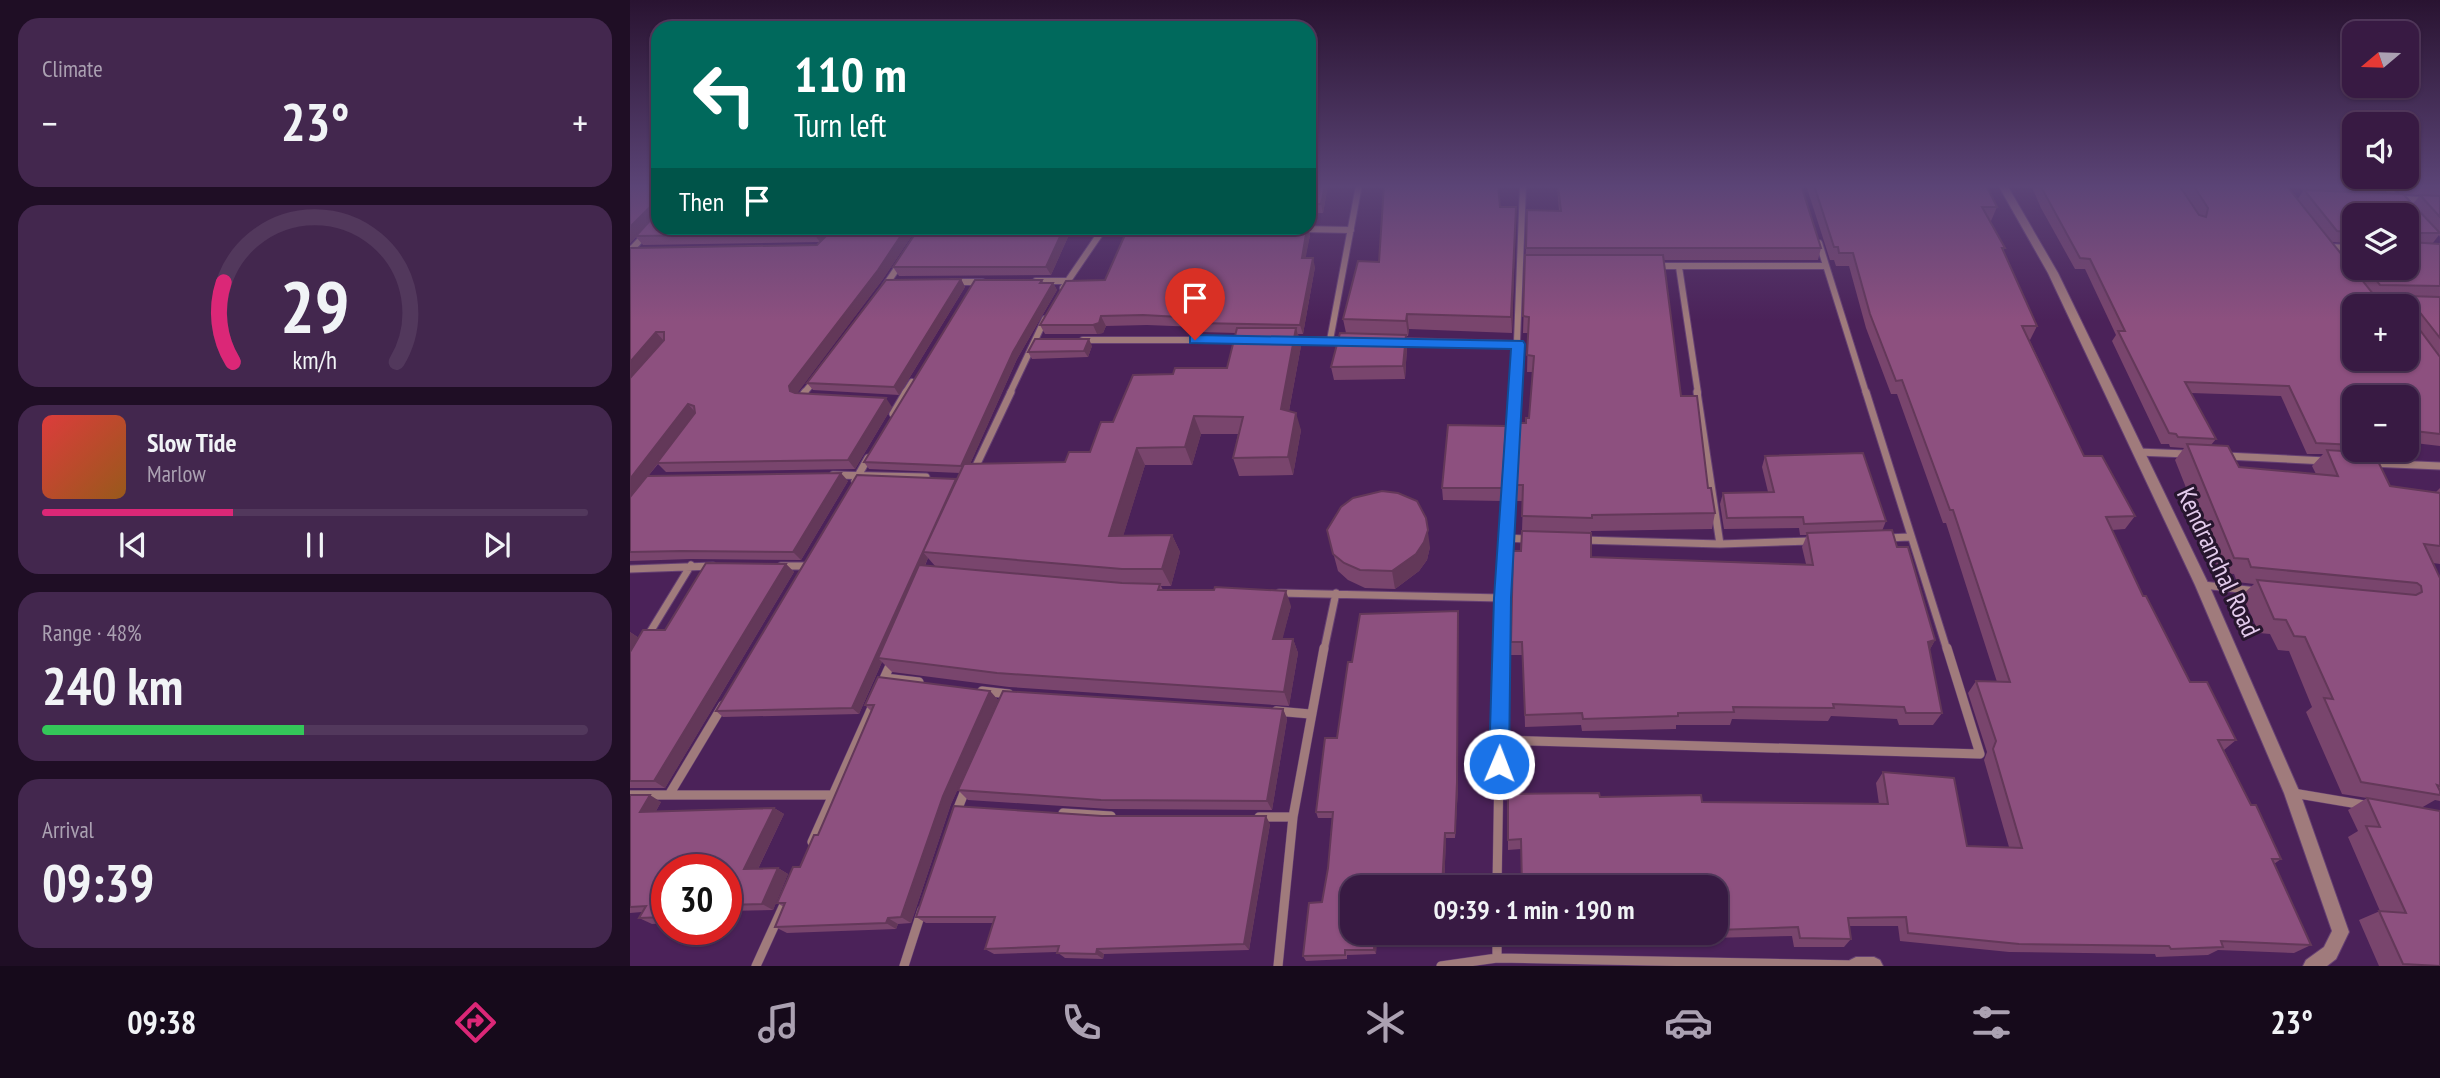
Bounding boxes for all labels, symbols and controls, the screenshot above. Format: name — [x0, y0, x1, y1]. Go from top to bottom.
north arrow — [2342, 21, 2418, 98]
map controls — [2342, 21, 2419, 462]
text: 110 m — [794, 42, 907, 106]
icon: left — [679, 49, 770, 140]
text: Climate — [42, 54, 103, 83]
text: 23° — [281, 88, 349, 155]
text: − — [42, 98, 58, 147]
text: + — [572, 98, 588, 147]
text: Turn left — [794, 104, 886, 146]
button: sound — [2342, 112, 2419, 189]
icon: arrive — [738, 182, 776, 220]
text: Then — [679, 185, 724, 218]
button: layers — [2342, 203, 2419, 280]
text: 29 — [280, 258, 350, 352]
pin — [1165, 268, 1225, 340]
icon: arrive — [1176, 279, 1214, 317]
button: + — [2342, 294, 2419, 371]
text: km/h — [293, 344, 337, 376]
button: − — [2342, 385, 2419, 462]
text: Slow Tide — [147, 426, 237, 459]
text: Marlow — [147, 459, 206, 488]
street label: Kendranchal Road — [2170, 482, 2268, 642]
icon: previous — [114, 526, 152, 564]
icon: pause — [296, 526, 334, 564]
icon: next — [478, 526, 516, 564]
text: Range · 48% — [42, 618, 142, 647]
text: 240 km — [42, 652, 183, 719]
position arrow — [1462, 727, 1536, 801]
text: Arrival — [42, 815, 94, 844]
text: 09:39 — [42, 849, 154, 916]
speed limit sign: 30 — [651, 854, 742, 945]
text: 09:39 · 1 min · 190 m — [1434, 893, 1634, 926]
icon: directions — [451, 998, 500, 1047]
icon: music — [754, 998, 803, 1047]
icon: phone — [1057, 998, 1106, 1047]
icon: climate — [1361, 998, 1410, 1047]
icon: car — [1664, 998, 1713, 1047]
icon: filters — [1967, 998, 2016, 1047]
text: 09:38 — [127, 1001, 196, 1043]
text: 23° — [2271, 1001, 2313, 1043]

